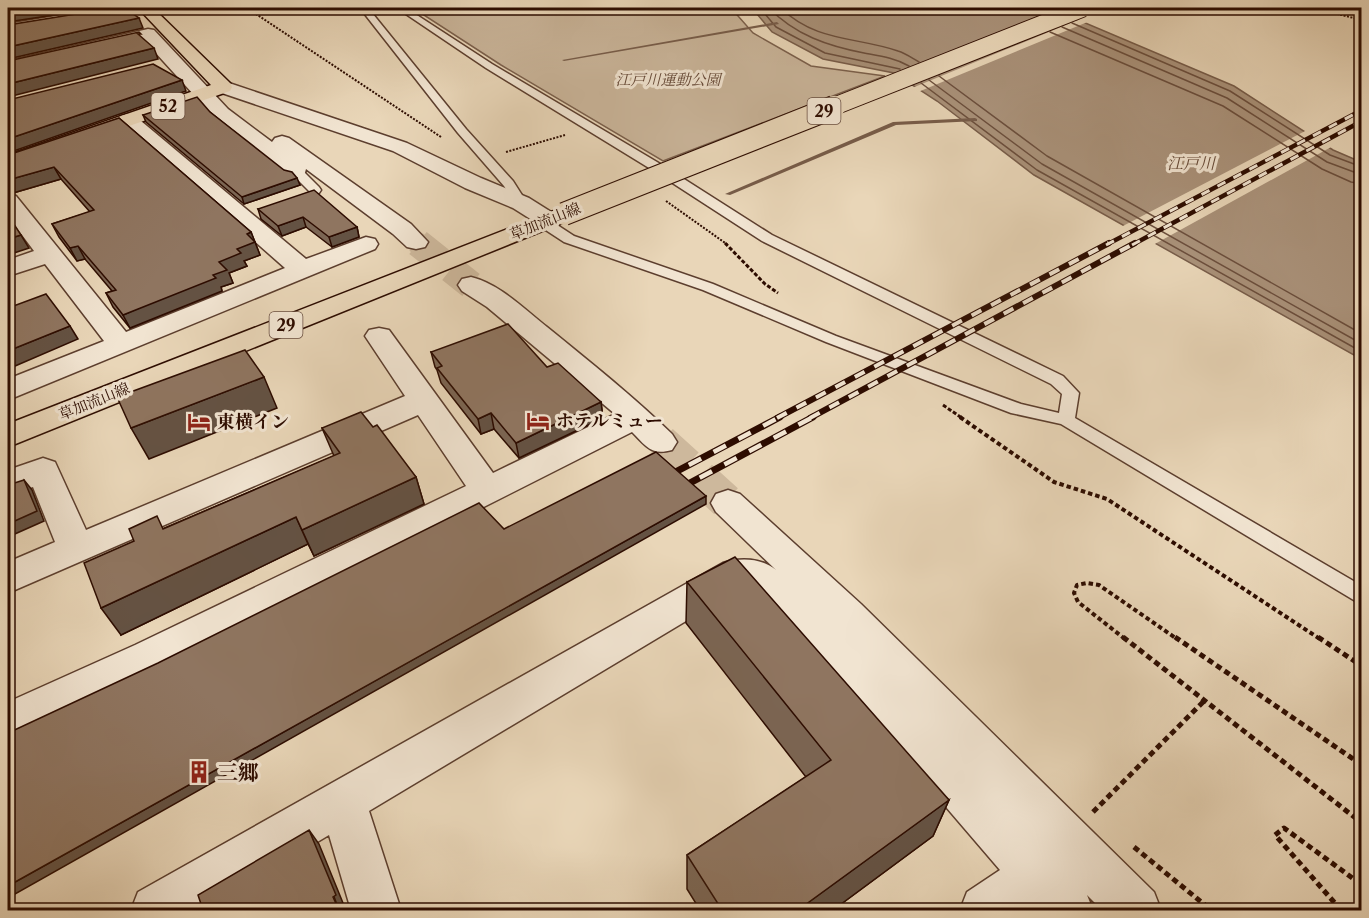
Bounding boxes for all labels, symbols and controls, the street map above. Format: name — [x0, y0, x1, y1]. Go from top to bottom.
park label: 江戸川運動公園 — [615, 70, 723, 89]
road number: 52 — [152, 93, 184, 119]
road number: 29 — [808, 98, 840, 124]
water label: 江戸川 — [1167, 153, 1217, 173]
street label: 草加流山線 — [507, 198, 583, 244]
road number: 29 — [270, 312, 302, 338]
street label: 草加流山線 — [56, 378, 132, 424]
hotel icon: ホテルミュー — [525, 408, 551, 434]
hotel icon: 東横イン — [186, 409, 212, 435]
place label: ホテルミュー — [556, 410, 663, 432]
place label: 東横イン — [217, 411, 289, 433]
building icon: 三郷 — [186, 759, 212, 785]
place label: 三郷 — [217, 760, 259, 785]

